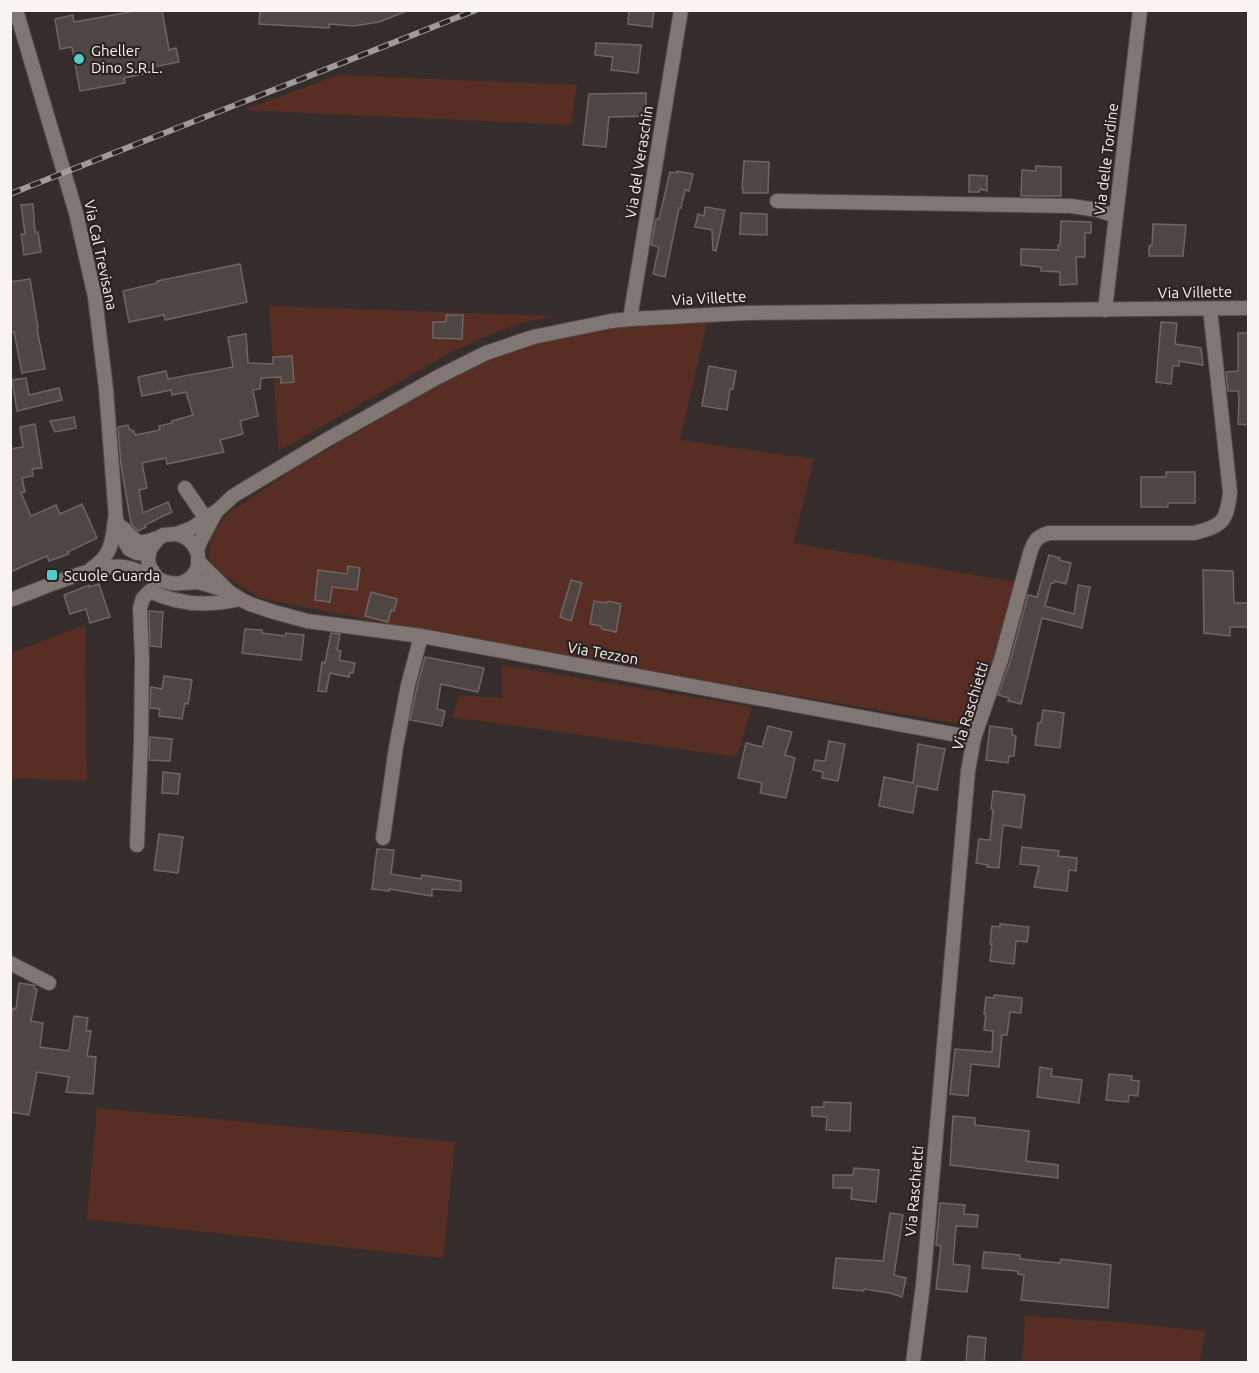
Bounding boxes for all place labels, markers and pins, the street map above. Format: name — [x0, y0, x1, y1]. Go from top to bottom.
place label: Gheller Dino S.R.L. — [91, 42, 163, 76]
marker: Gheller Dino S.R.L. — [72, 52, 86, 66]
place label: Scuole Guarda — [64, 567, 160, 584]
marker: Scuole Guarda — [45, 568, 59, 582]

